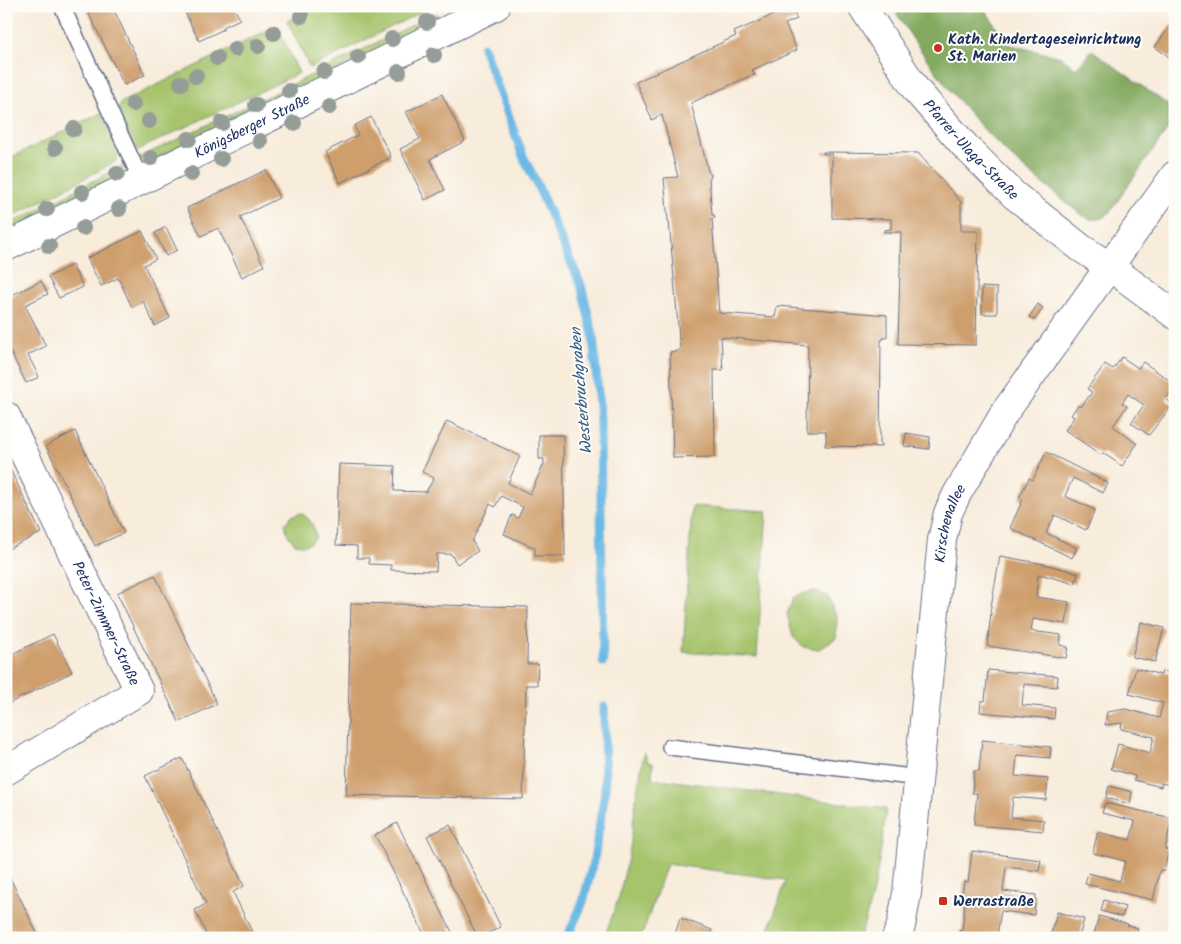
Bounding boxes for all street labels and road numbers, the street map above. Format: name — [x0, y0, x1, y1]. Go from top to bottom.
street label: Königsberger Straße — [190, 88, 315, 166]
street label: Pfarrer-Ulaga-Straße — [916, 94, 1024, 207]
street label: Kirschenallee — [929, 480, 973, 564]
street label: Peter-Zimmer-Straße — [65, 557, 146, 690]

